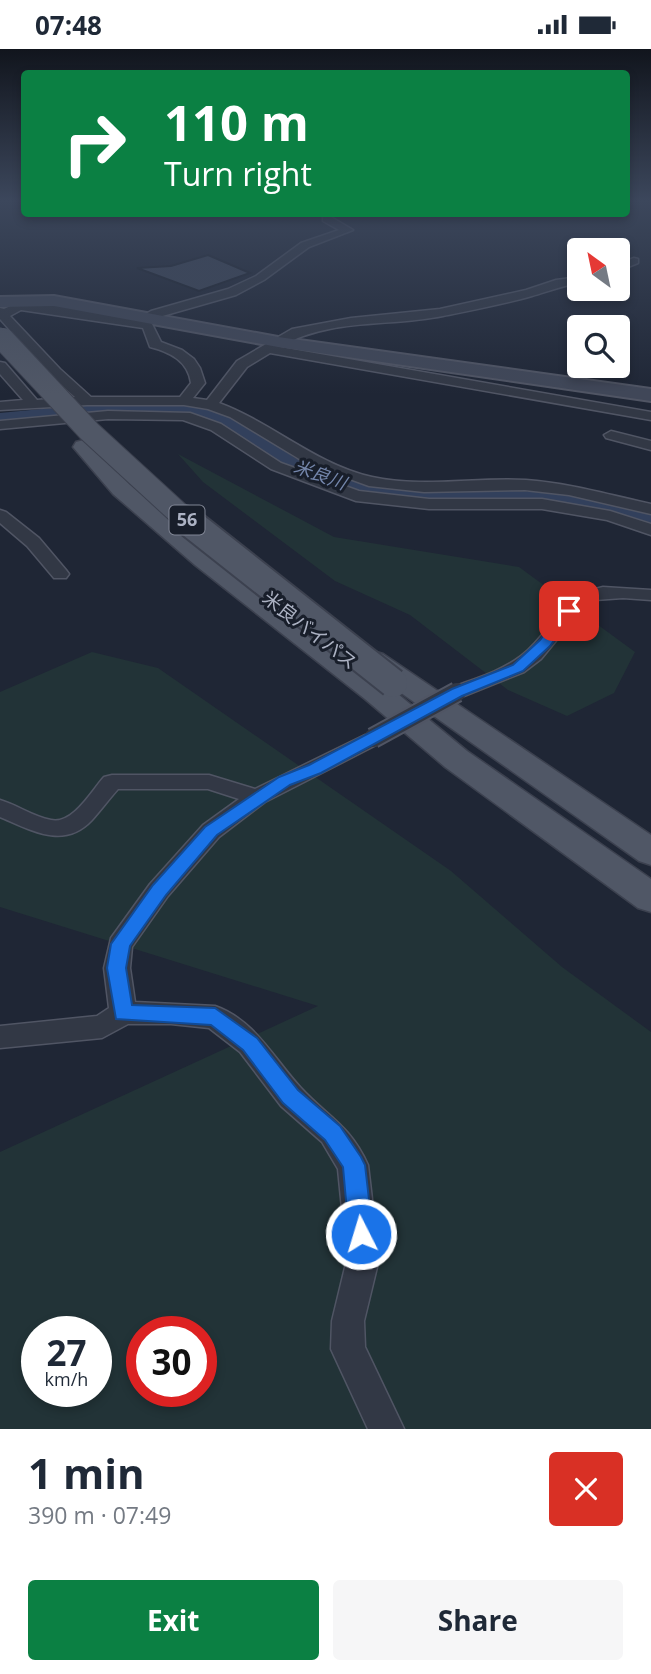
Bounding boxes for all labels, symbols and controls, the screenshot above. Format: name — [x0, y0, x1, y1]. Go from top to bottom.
text: 07:48 — [35, 7, 102, 43]
text: 110 m — [164, 89, 309, 155]
icon: right — [49, 98, 140, 189]
text: Turn right — [164, 152, 312, 195]
north arrow — [567, 238, 630, 301]
map controls — [567, 238, 630, 378]
button: search — [567, 315, 630, 378]
water label: 米良川 — [291, 454, 352, 495]
road number: 56 — [170, 506, 204, 535]
pin — [539, 581, 599, 641]
street label: 米良バイパス — [257, 585, 363, 675]
icon: arrive — [550, 592, 588, 630]
position arrow — [324, 1197, 398, 1271]
speed limit sign: 30 — [126, 1316, 217, 1407]
text: 27 — [46, 1329, 87, 1376]
text: km/h — [45, 1367, 88, 1391]
text: 1 min — [28, 1444, 145, 1501]
button: close — [549, 1452, 623, 1526]
text: 390 m · 07:49 — [28, 1499, 171, 1531]
button: Exit — [28, 1580, 319, 1660]
button: Share — [333, 1580, 623, 1660]

